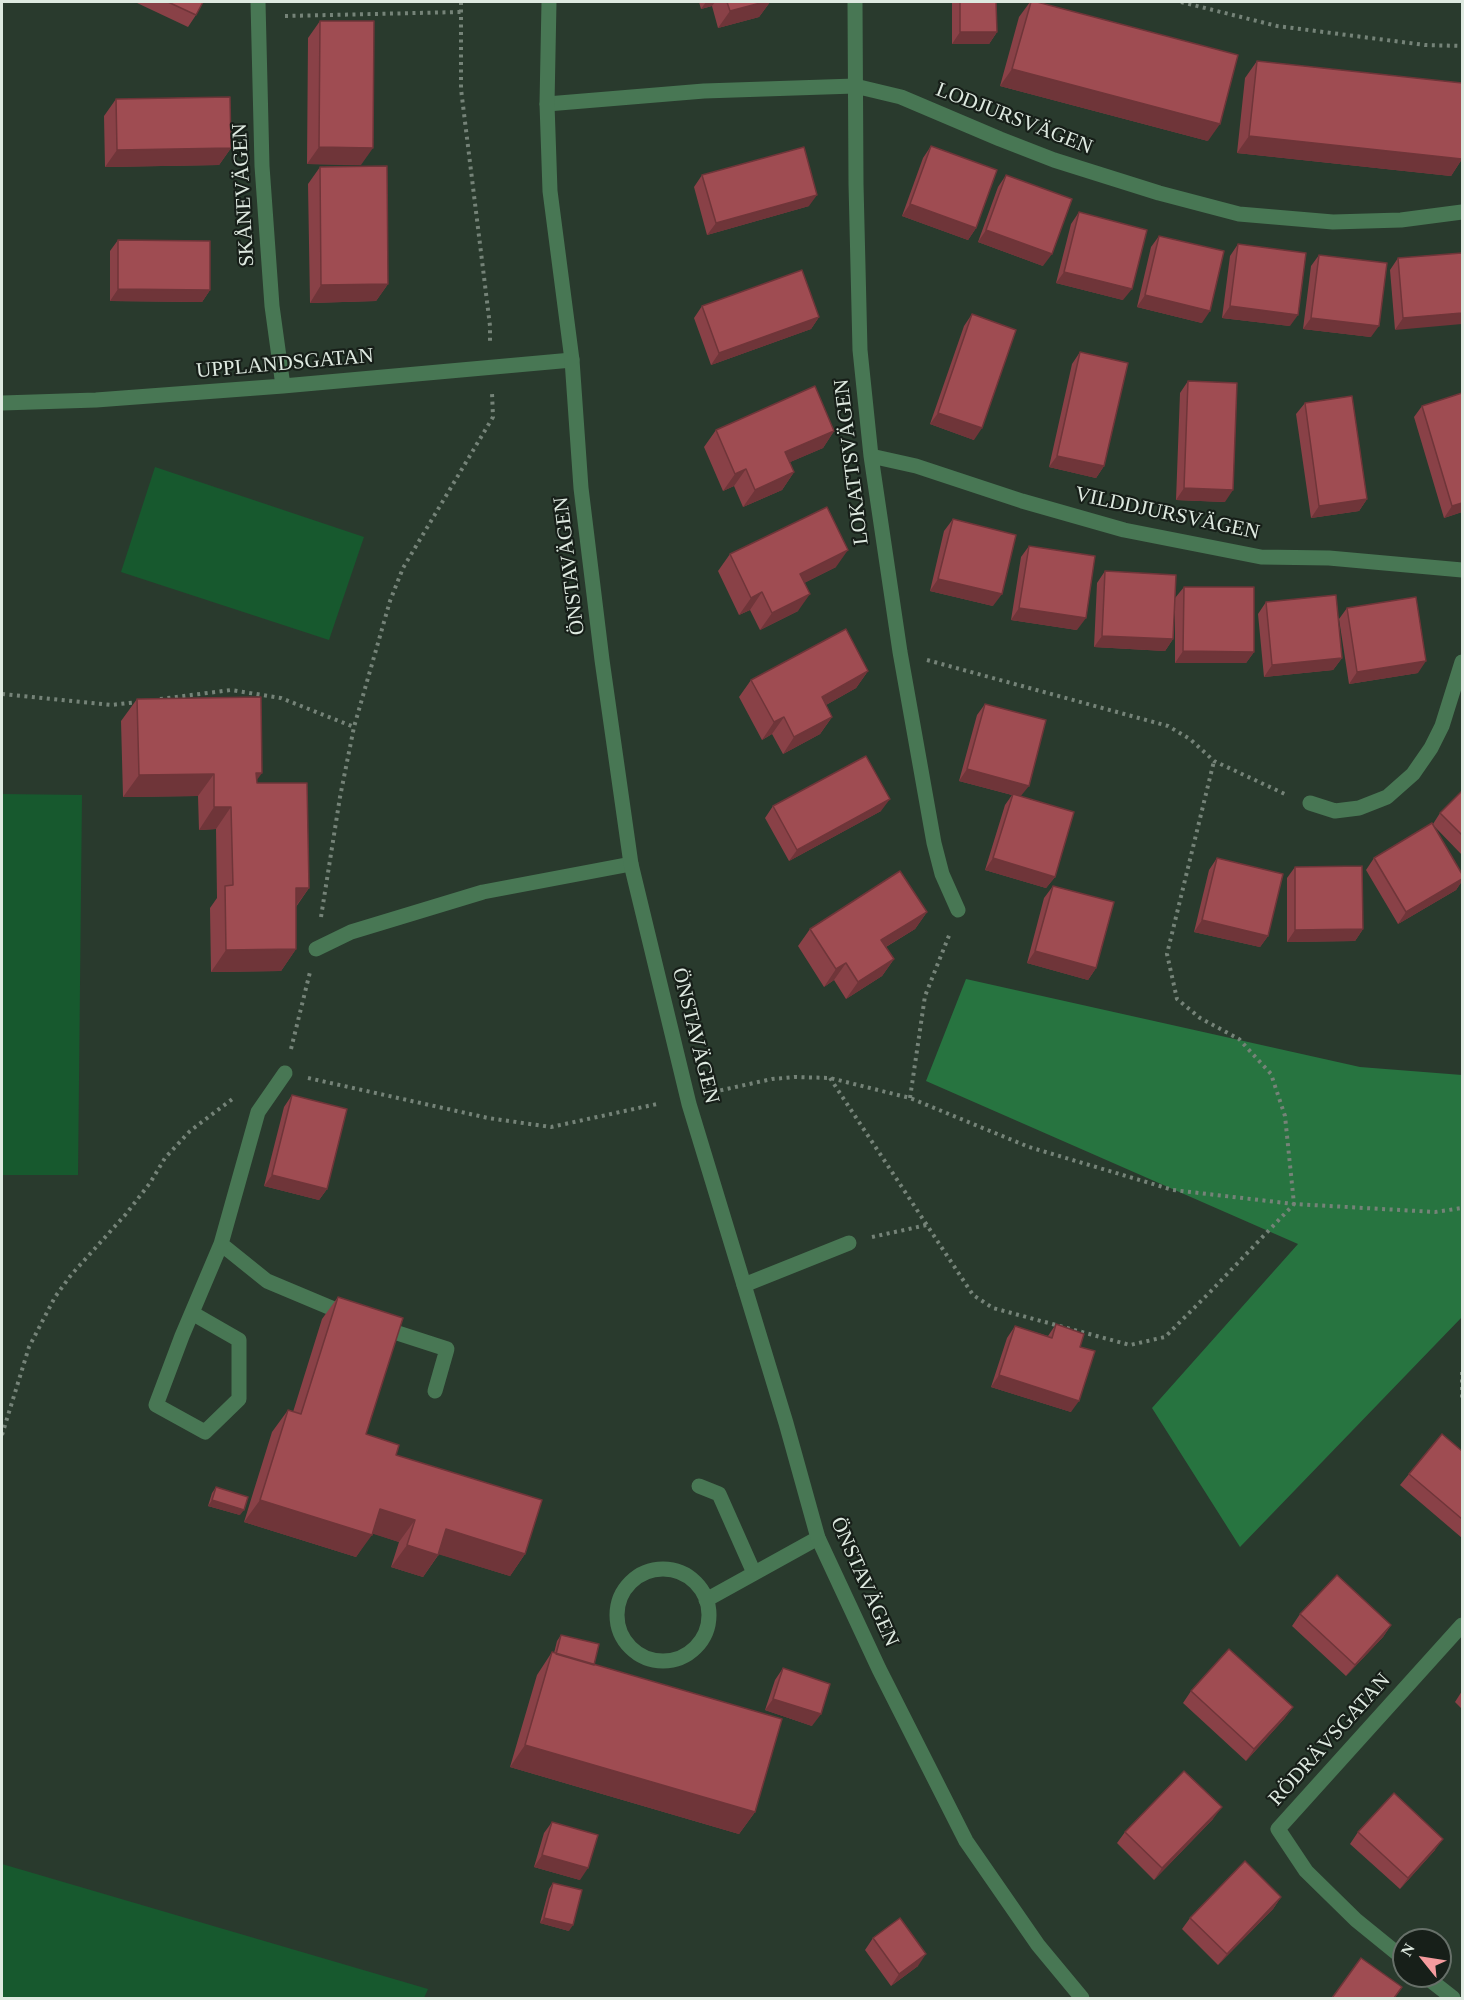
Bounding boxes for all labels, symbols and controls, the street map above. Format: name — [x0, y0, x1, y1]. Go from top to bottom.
street label: LODJURSVÄGEN — [932, 78, 1096, 160]
street label: SKÅNEVÄGEN — [228, 123, 260, 267]
street label: UPPLANDSGATAN — [195, 344, 375, 384]
street label: LOKATTSVÄGEN — [829, 378, 875, 546]
street label: VILDDJURSVÄGEN — [1073, 482, 1261, 546]
street label: ÖNSTAVÄGEN — [549, 495, 591, 637]
street label: ÖNSTAVÄGEN — [666, 965, 724, 1107]
street label: ÖNSTAVÄGEN — [824, 1513, 904, 1651]
street label: RÖDRÄVSGATAN — [1264, 1668, 1396, 1812]
north arrow — [1392, 1928, 1452, 1988]
text: N — [1397, 1940, 1418, 1959]

